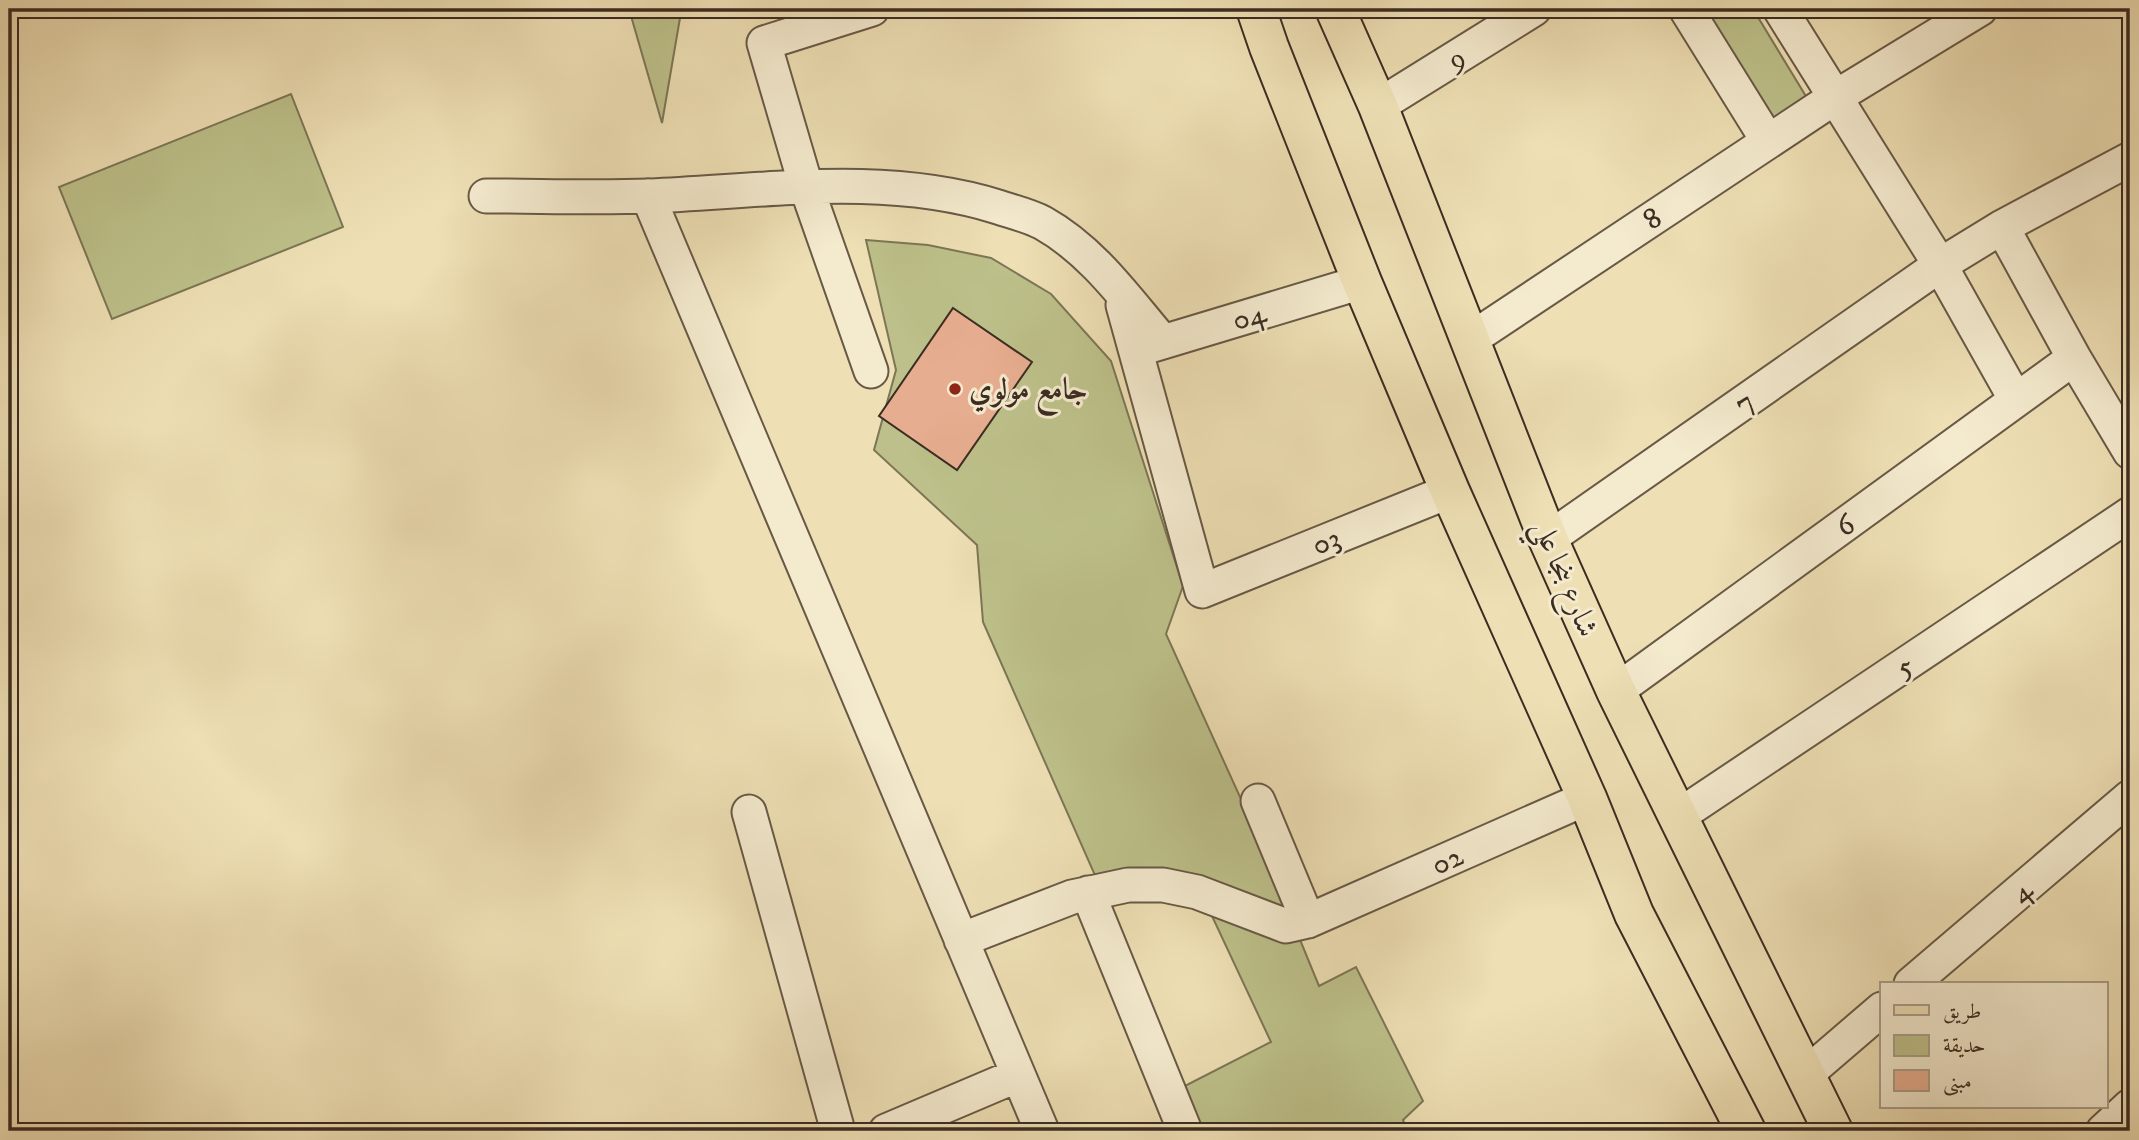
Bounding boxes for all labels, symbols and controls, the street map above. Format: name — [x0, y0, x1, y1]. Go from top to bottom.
street label: 9 — [1439, 40, 1473, 80]
street label: 8 — [1636, 200, 1669, 239]
street label: 04 — [1228, 295, 1271, 340]
place label: جامع مولوي — [969, 372, 1087, 416]
marker: جامع مولوي — [947, 381, 963, 397]
street label: 7 — [1728, 384, 1762, 423]
street label: 6 — [1829, 506, 1864, 546]
street label: شارع بنجا علي — [1515, 514, 1606, 646]
street label: 03 — [1307, 520, 1346, 565]
street label: 5 — [1888, 648, 1921, 687]
street label: 02 — [1426, 838, 1469, 885]
street label: 4 — [2003, 872, 2041, 912]
legend — [1880, 982, 2108, 1108]
text: طريق — [1943, 999, 1981, 1025]
text: حديقة — [1943, 1033, 1986, 1059]
text: مبنى — [1943, 1069, 1972, 1096]

